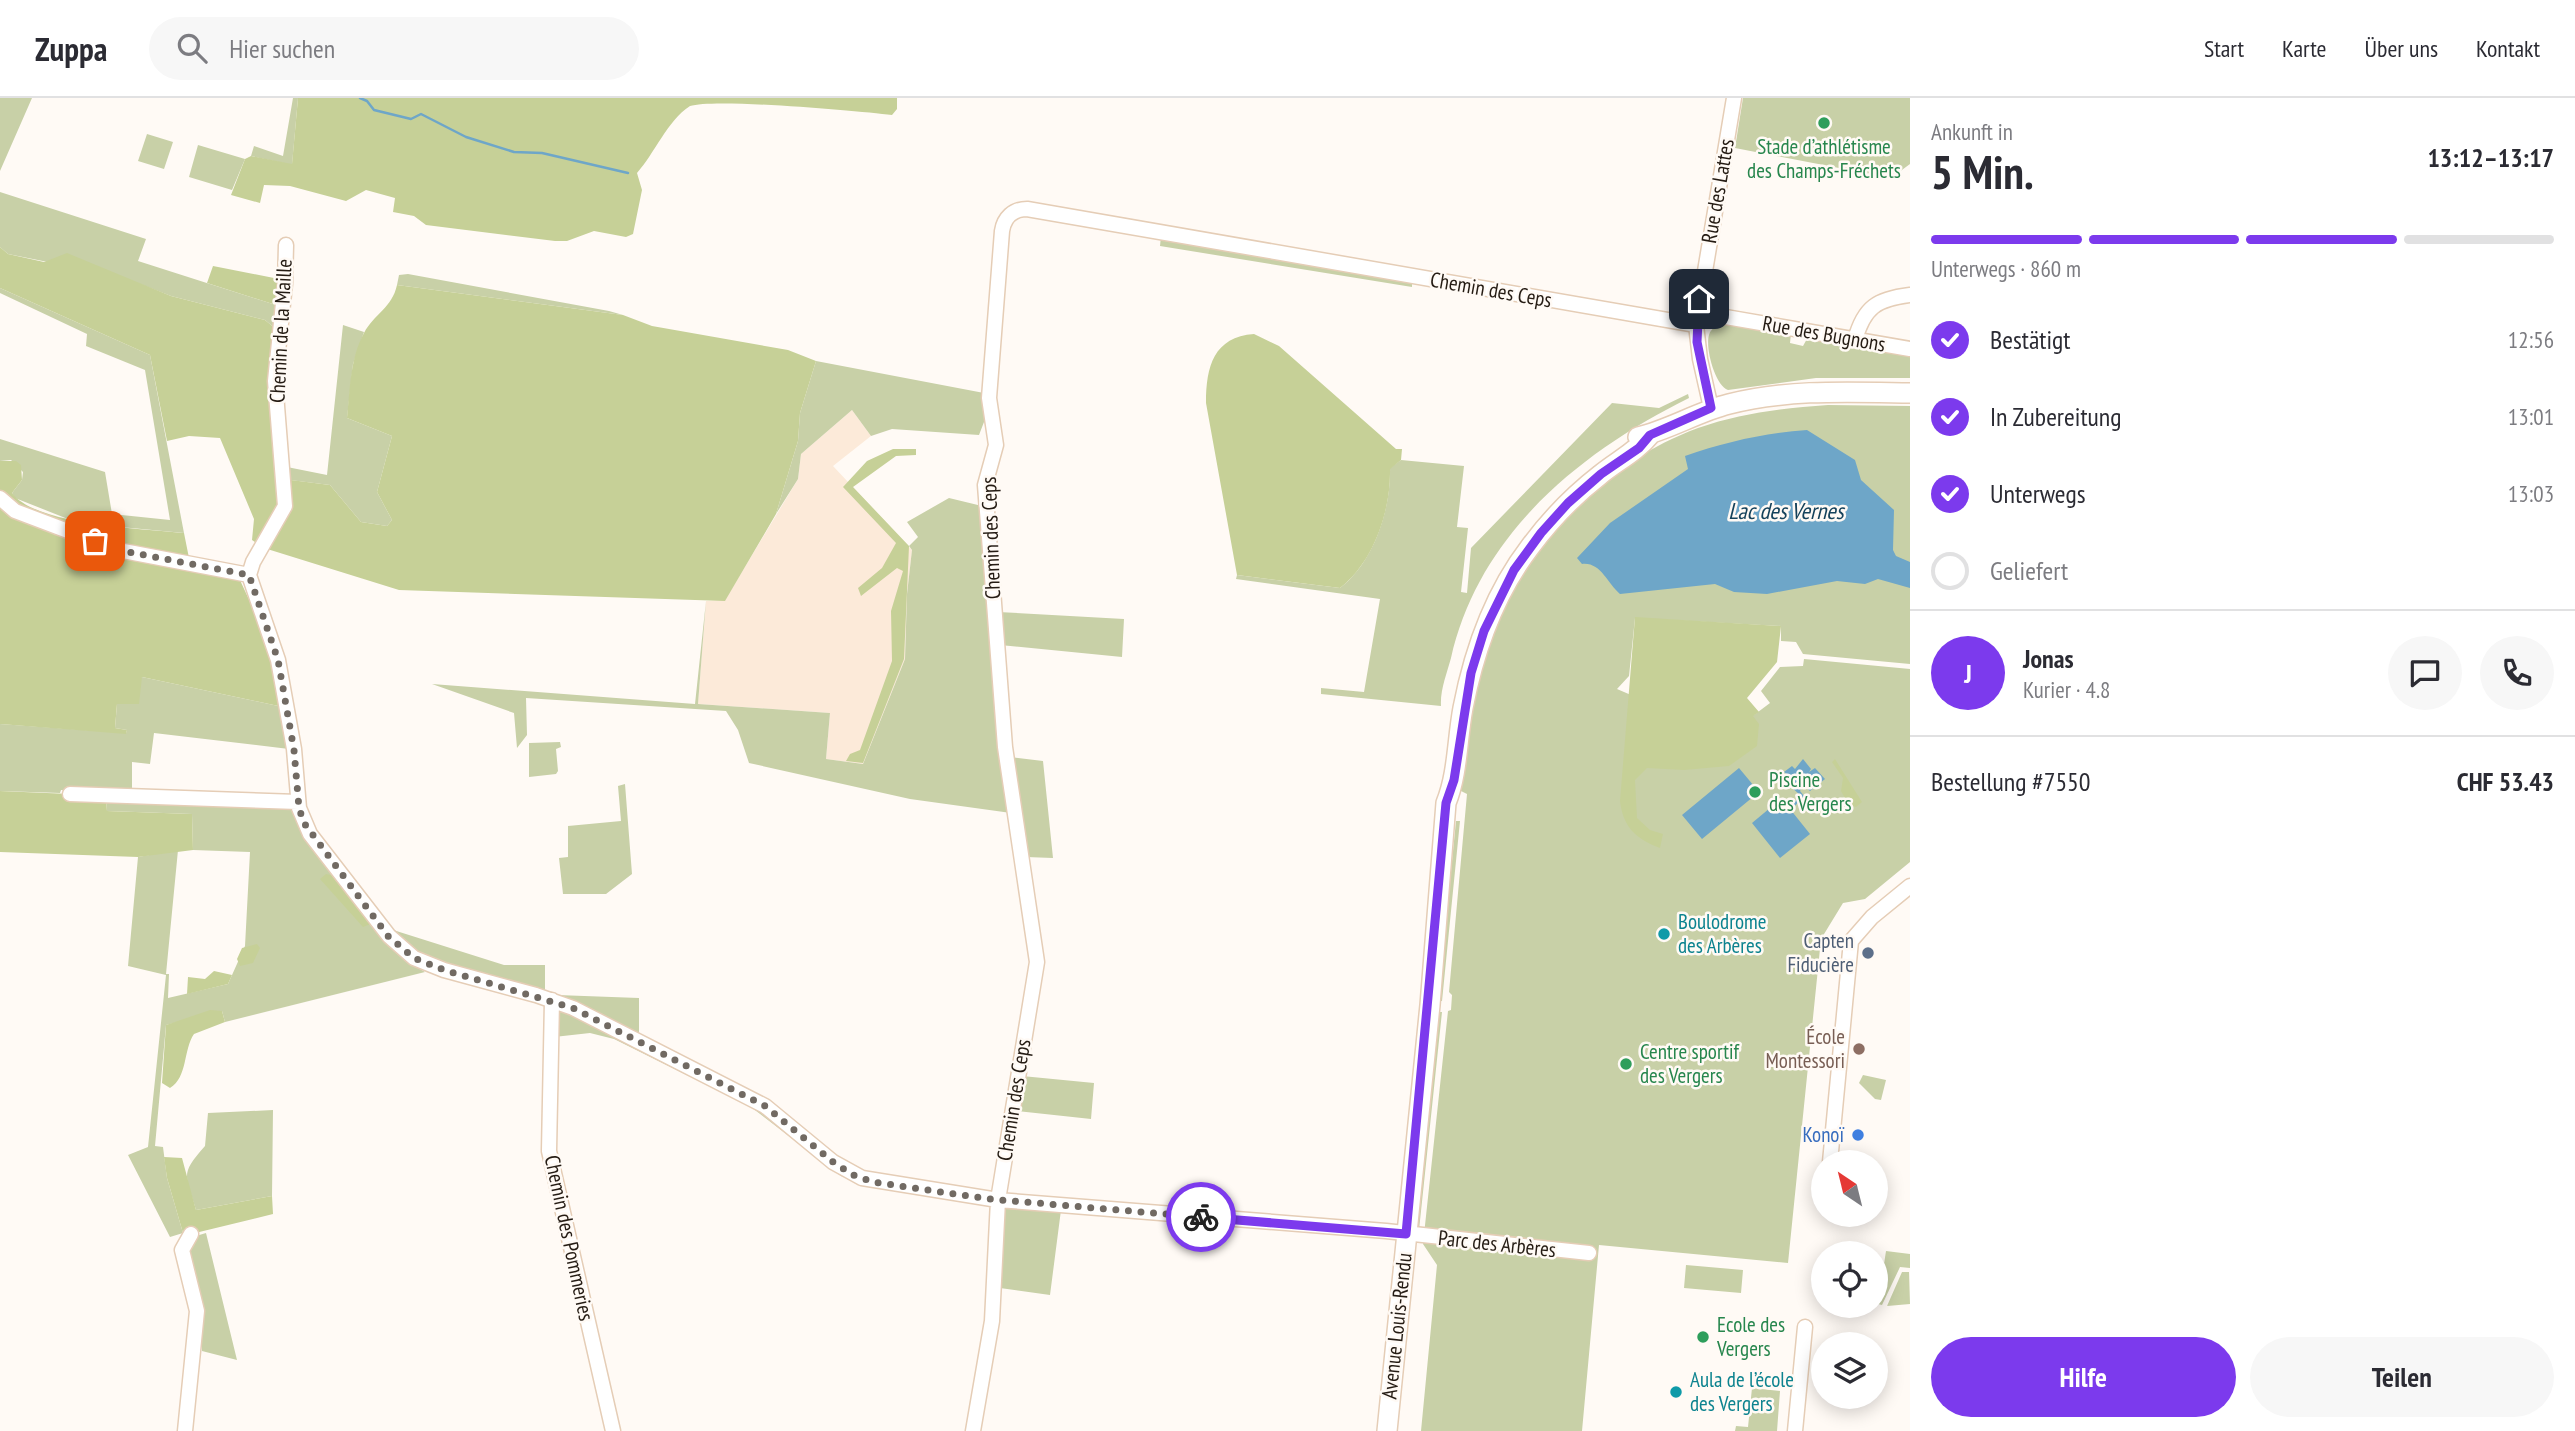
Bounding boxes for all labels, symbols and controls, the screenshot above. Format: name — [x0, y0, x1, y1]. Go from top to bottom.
search box — [149, 17, 639, 80]
text: Zuppa — [35, 27, 107, 70]
icon: search — [173, 29, 211, 67]
text: Hier suchen — [229, 32, 335, 65]
text: Start — [2204, 33, 2244, 64]
text: Karte — [2282, 33, 2327, 64]
text: Über uns — [2365, 33, 2438, 64]
text: Kontakt — [2476, 33, 2540, 64]
marker: Stade d’athlétisme des Champs-Fréchets — [1816, 115, 1832, 131]
text: Ankunft in — [1931, 117, 2013, 146]
place label: Stade d’athlétisme des Champs-Fréchets — [1747, 133, 1901, 184]
street label: Rue des Lattes — [1695, 137, 1740, 245]
text: 13:12–13:17 — [2427, 141, 2554, 174]
text: 5 Min. — [1931, 142, 2034, 202]
text: Unterwegs · 860 m — [1931, 254, 2081, 283]
street label: Chemin de la Maille — [263, 258, 298, 404]
street label: Chemin des Ceps — [1428, 266, 1554, 313]
pin — [1669, 269, 1729, 329]
icon: home — [1680, 280, 1718, 318]
street label: Rue des Bugnons — [1761, 309, 1888, 358]
icon: check — [1931, 321, 1969, 359]
text: Bestätigt — [1990, 323, 2071, 356]
text: 12:56 — [2508, 325, 2554, 354]
icon: check — [1931, 398, 1969, 436]
text: In Zubereitung — [1990, 400, 2121, 433]
text: 13:01 — [2508, 402, 2554, 431]
icon: check — [1931, 475, 1969, 513]
street label: Chemin des Ceps — [975, 476, 1006, 600]
text: Unterwegs — [1990, 477, 2085, 510]
text: 13:03 — [2508, 479, 2554, 508]
water label: Lac des Vernes — [1728, 496, 1846, 525]
pin — [65, 511, 125, 571]
icon: bag — [76, 522, 114, 560]
text: Geliefert — [1990, 554, 2068, 587]
button: chat — [2388, 636, 2462, 710]
button: phone — [2480, 636, 2554, 710]
text: Jonas — [2023, 642, 2074, 675]
text: J — [1964, 657, 1972, 690]
text: Kurier · 4.8 — [2023, 675, 2110, 704]
text: Bestellung #7550 — [1931, 765, 2091, 798]
text: CHF 53.43 — [2457, 765, 2554, 798]
place label: Piscine des Vergers — [1769, 766, 1852, 817]
marker: Piscine des Vergers — [1747, 784, 1763, 800]
place label: Boulodrome des Arbères — [1678, 908, 1766, 959]
marker: Boulodrome des Arbères — [1656, 926, 1672, 942]
place label: Capten Fiducière — [1787, 927, 1854, 978]
marker: Capten Fiducière — [1860, 945, 1876, 961]
place label: École Montessori — [1765, 1023, 1845, 1074]
street label: Chemin des Ceps — [991, 1037, 1036, 1163]
place label: Centre sportif des Vergers — [1640, 1038, 1739, 1089]
marker: École Montessori — [1851, 1041, 1867, 1057]
marker: Centre sportif des Vergers — [1618, 1056, 1634, 1072]
place label: Konoï — [1803, 1121, 1844, 1148]
marker: Konoï — [1850, 1127, 1866, 1143]
north arrow — [1811, 1150, 1888, 1227]
map controls — [1811, 1150, 1888, 1409]
street label: Chemin des Pommeries — [539, 1153, 600, 1323]
courier — [1166, 1182, 1236, 1252]
icon: bike — [1182, 1198, 1220, 1236]
street label: Parc des Arbères — [1437, 1224, 1557, 1263]
button: locate — [1811, 1241, 1888, 1318]
street label: Avenue Louis-Rendu — [1375, 1252, 1418, 1400]
place label: Ecole des Vergers — [1716, 1311, 1785, 1362]
marker: Ecole des Vergers — [1695, 1329, 1711, 1345]
button: layers — [1811, 1332, 1888, 1409]
button: Hilfe — [1931, 1337, 2236, 1417]
button: Teilen — [2250, 1337, 2554, 1417]
place label: Aula de l’école des Vergers — [1690, 1366, 1794, 1417]
marker: Aula de l’école des Vergers — [1668, 1384, 1684, 1400]

